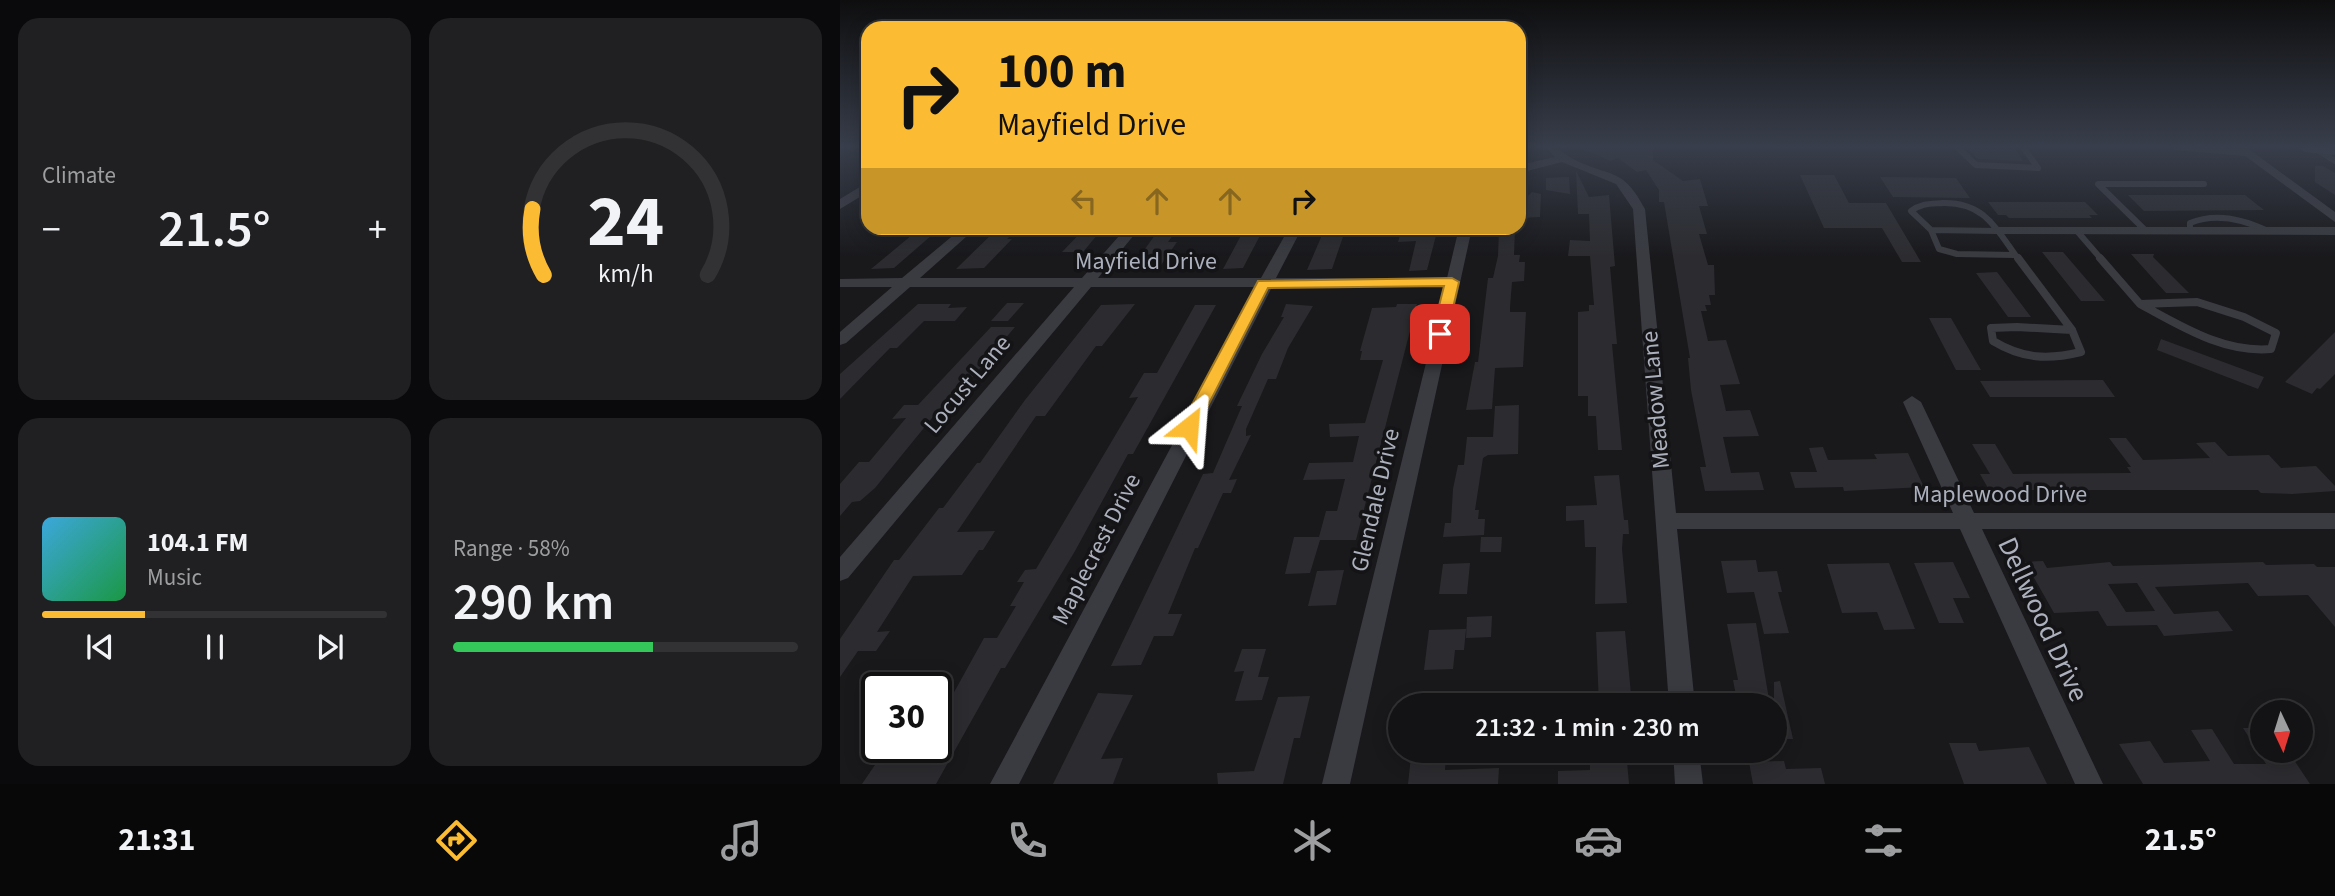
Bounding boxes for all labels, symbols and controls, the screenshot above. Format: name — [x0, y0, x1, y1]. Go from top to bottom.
text: 100 m — [997, 37, 1126, 107]
icon: right — [882, 49, 973, 140]
text: Mayfield Drive — [997, 102, 1186, 148]
text: Climate — [42, 159, 116, 192]
text: 24 — [587, 170, 664, 274]
icon: left — [1065, 182, 1103, 220]
icon: ahead — [1138, 182, 1176, 220]
icon: ahead — [1211, 182, 1249, 220]
icon: right — [1284, 182, 1322, 220]
text: 21.5° — [158, 193, 271, 267]
text: − — [42, 203, 61, 257]
text: + — [368, 203, 387, 257]
street label: Mayfield Drive — [1075, 244, 1217, 279]
text: km/h — [598, 256, 653, 292]
pin — [1410, 304, 1470, 364]
icon: arrive — [1421, 315, 1459, 353]
street label: Locust Lane — [916, 327, 1019, 441]
street label: Meadow Lane — [1632, 330, 1679, 470]
position arrow — [1152, 390, 1226, 464]
street label: Glendale Drive — [1342, 425, 1409, 575]
street label: Maplecrest Drive — [1043, 467, 1150, 631]
street label: Maplewood Drive — [1913, 477, 2087, 512]
text: 104.1 FM — [147, 524, 248, 561]
street label: Dellwood Drive — [1987, 530, 2099, 708]
text: Range · 58% — [453, 532, 570, 565]
text: Music — [147, 561, 202, 594]
text: 290 km — [453, 566, 614, 640]
icon: previous — [81, 628, 119, 666]
icon: pause — [196, 628, 234, 666]
icon: next — [311, 628, 349, 666]
speed limit sign: 30 — [861, 672, 952, 763]
north arrow — [2250, 700, 2314, 763]
map controls — [2250, 700, 2313, 763]
text: 21:32 · 1 min · 230 m — [1475, 709, 1700, 746]
icon: directions — [432, 816, 481, 865]
icon: music — [717, 816, 766, 865]
icon: phone — [1003, 816, 1052, 865]
icon: climate — [1288, 816, 1337, 865]
icon: car — [1574, 816, 1623, 865]
icon: filters — [1859, 816, 1908, 865]
text: 21:31 — [118, 817, 195, 863]
text: 21.5° — [2145, 817, 2217, 863]

